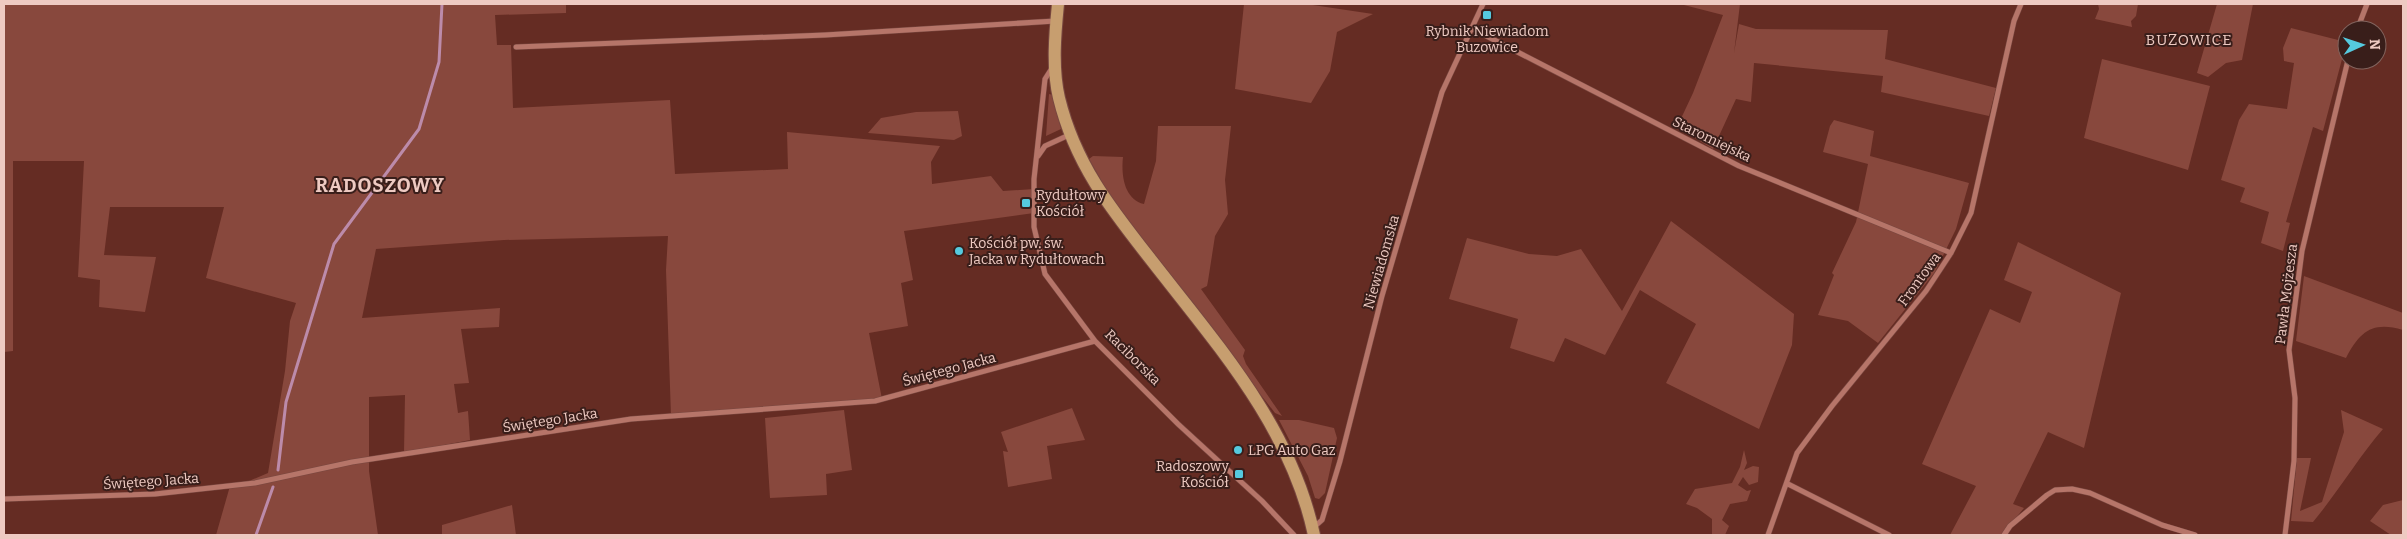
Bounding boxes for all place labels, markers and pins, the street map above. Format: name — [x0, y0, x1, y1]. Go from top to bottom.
marker: Rybnik Niewiadom Buzowice — [1481, 9, 1493, 21]
place label: Rybnik Niewiadom Buzowice — [1425, 23, 1549, 56]
place label: Rydułtowy Kościół — [1036, 187, 1106, 220]
marker: Rydułtowy Kościół — [1020, 197, 1032, 209]
place label: Kościół pw. św. Jacka w Rydułtowach — [968, 235, 1105, 268]
marker: Kościół pw. św. Jacka w Rydułtowach — [953, 245, 965, 257]
place label: LPG Auto Gaz — [1248, 442, 1336, 459]
marker: LPG Auto Gaz — [1232, 444, 1244, 456]
place label: Radoszowy Kościół — [1156, 458, 1230, 491]
marker: Radoszowy Kościół — [1233, 468, 1245, 480]

